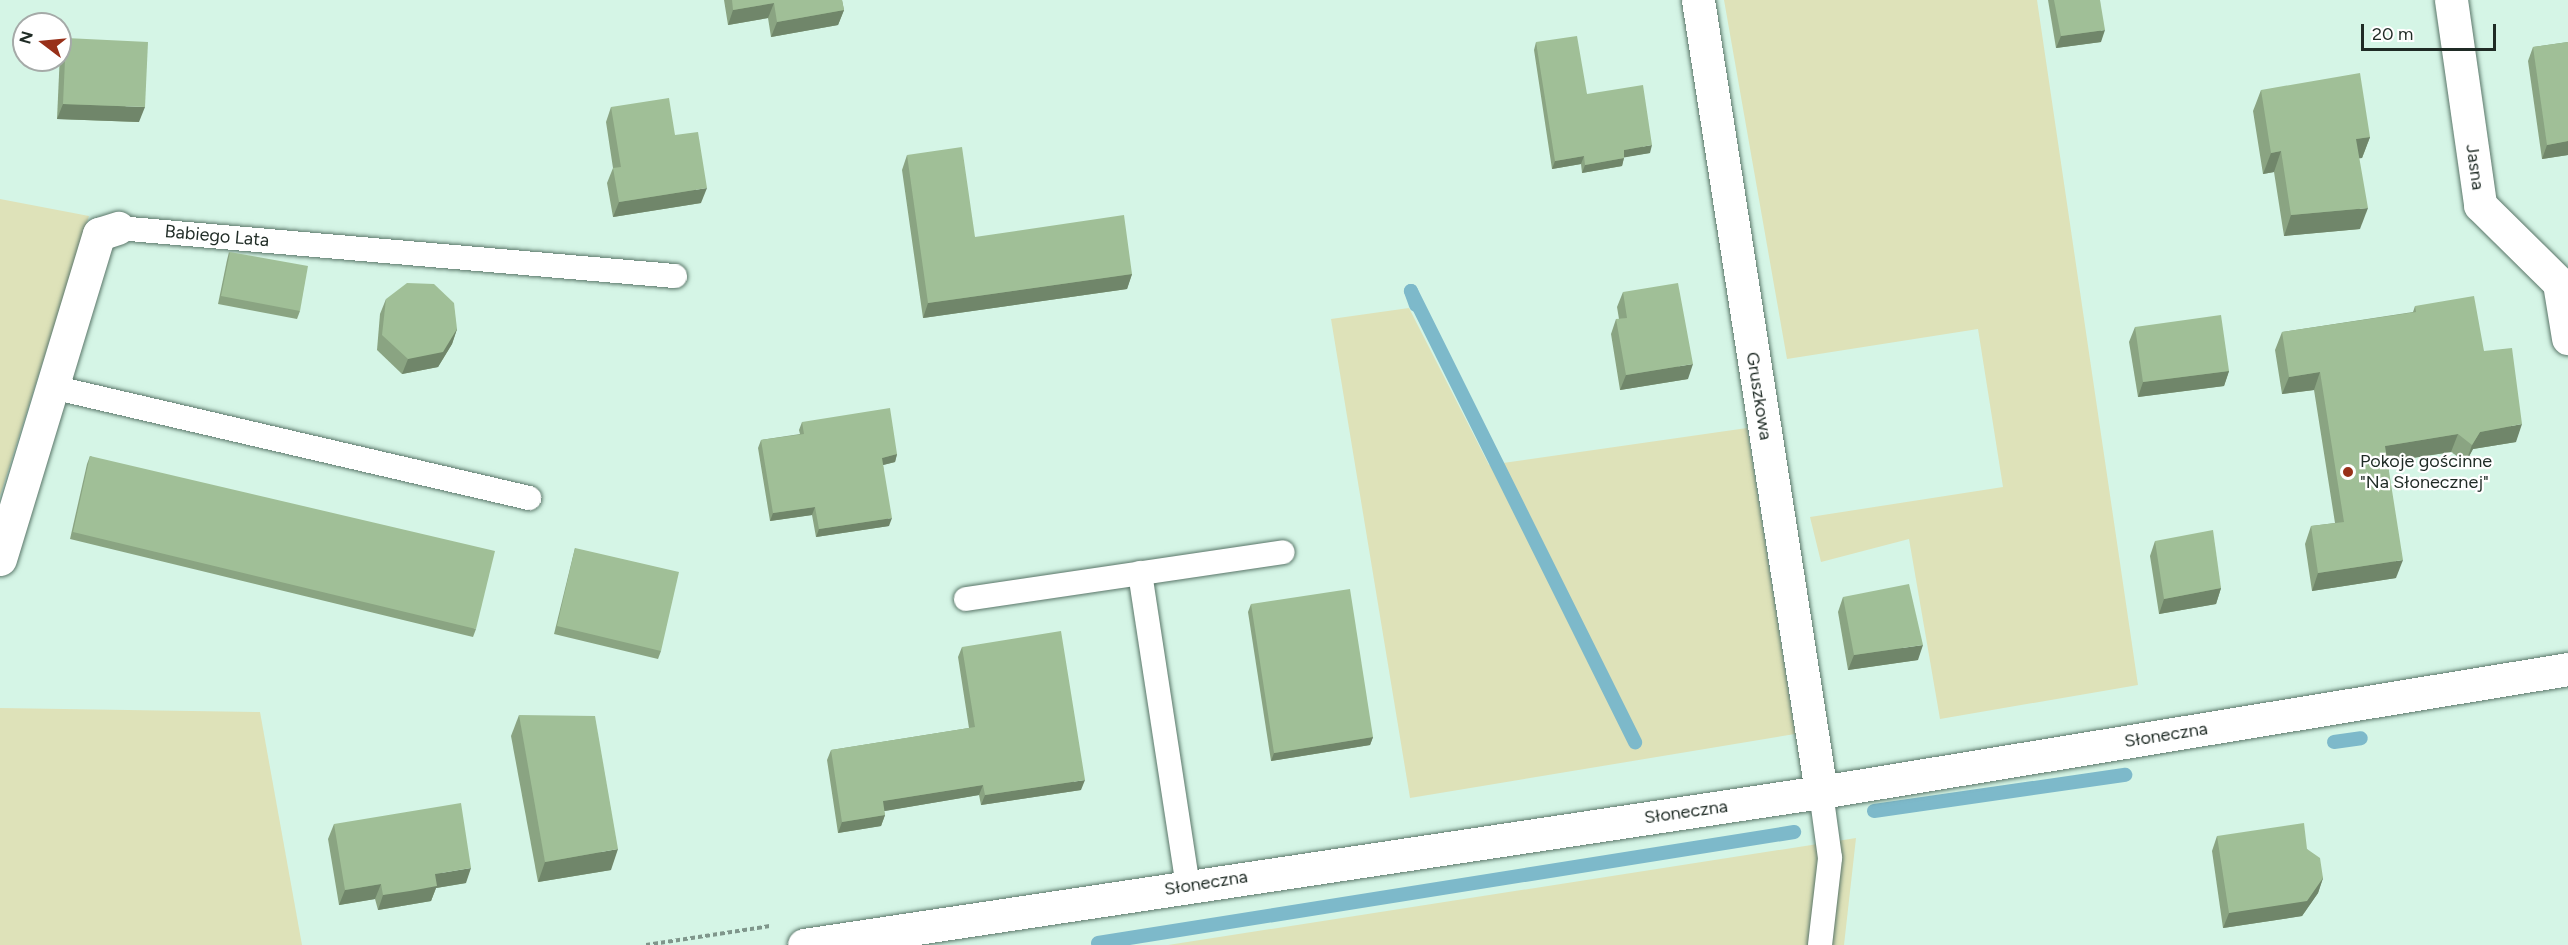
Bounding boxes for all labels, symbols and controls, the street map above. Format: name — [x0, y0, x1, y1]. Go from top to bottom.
north arrow — [12, 12, 72, 72]
scale bar — [2364, 12, 2499, 50]
text: 20 m — [2372, 23, 2413, 45]
text: N — [15, 29, 37, 46]
street label: Jasna — [2461, 143, 2489, 191]
street label: Babiego Lata — [164, 221, 270, 251]
street label: Gruszkowa — [1741, 350, 1777, 442]
place label: Pokoje gościnne "Na Słonecznej" — [2360, 451, 2492, 494]
marker: Pokoje gościnne "Na Słonecznej" — [2341, 465, 2355, 479]
street label: Słoneczna — [2123, 718, 2209, 752]
street label: Słoneczna — [1643, 795, 1729, 829]
street label: Słoneczna — [1163, 866, 1249, 900]

